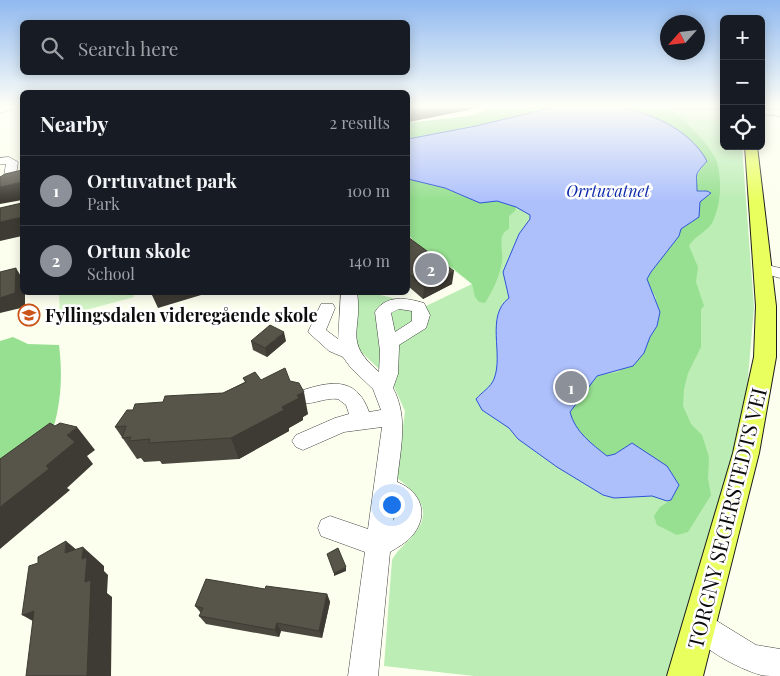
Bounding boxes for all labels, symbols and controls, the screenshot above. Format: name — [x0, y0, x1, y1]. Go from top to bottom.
north arrow — [660, 15, 705, 60]
map controls — [720, 15, 765, 150]
button: + — [720, 15, 765, 60]
search box — [20, 20, 410, 75]
icon: search — [38, 34, 66, 62]
text: Search here — [78, 35, 178, 61]
button: − — [720, 60, 765, 105]
button: locate — [720, 105, 765, 150]
text: Nearby — [40, 109, 109, 137]
text: 2 results — [330, 112, 390, 133]
text: Orrtuvatnet park — [87, 167, 237, 193]
text: 1 — [53, 180, 59, 201]
text: 100 m — [347, 180, 390, 201]
water label: Orrtuvatnet — [566, 180, 650, 201]
text: Park — [87, 193, 120, 214]
text: Ortun skole — [87, 237, 191, 263]
text: 2 — [52, 250, 60, 271]
text: 140 m — [348, 250, 390, 271]
pin: 2 — [415, 250, 447, 288]
text: School — [87, 263, 135, 284]
school or university icon: Fyllingsdalen videregående skole — [17, 303, 41, 327]
place label: Fyllingsdalen videregående skole — [45, 303, 318, 327]
pin: 1 — [555, 368, 587, 406]
street label: TORGNY SEGERSTEDTS VEI — [680, 384, 772, 652]
your location — [379, 492, 405, 518]

